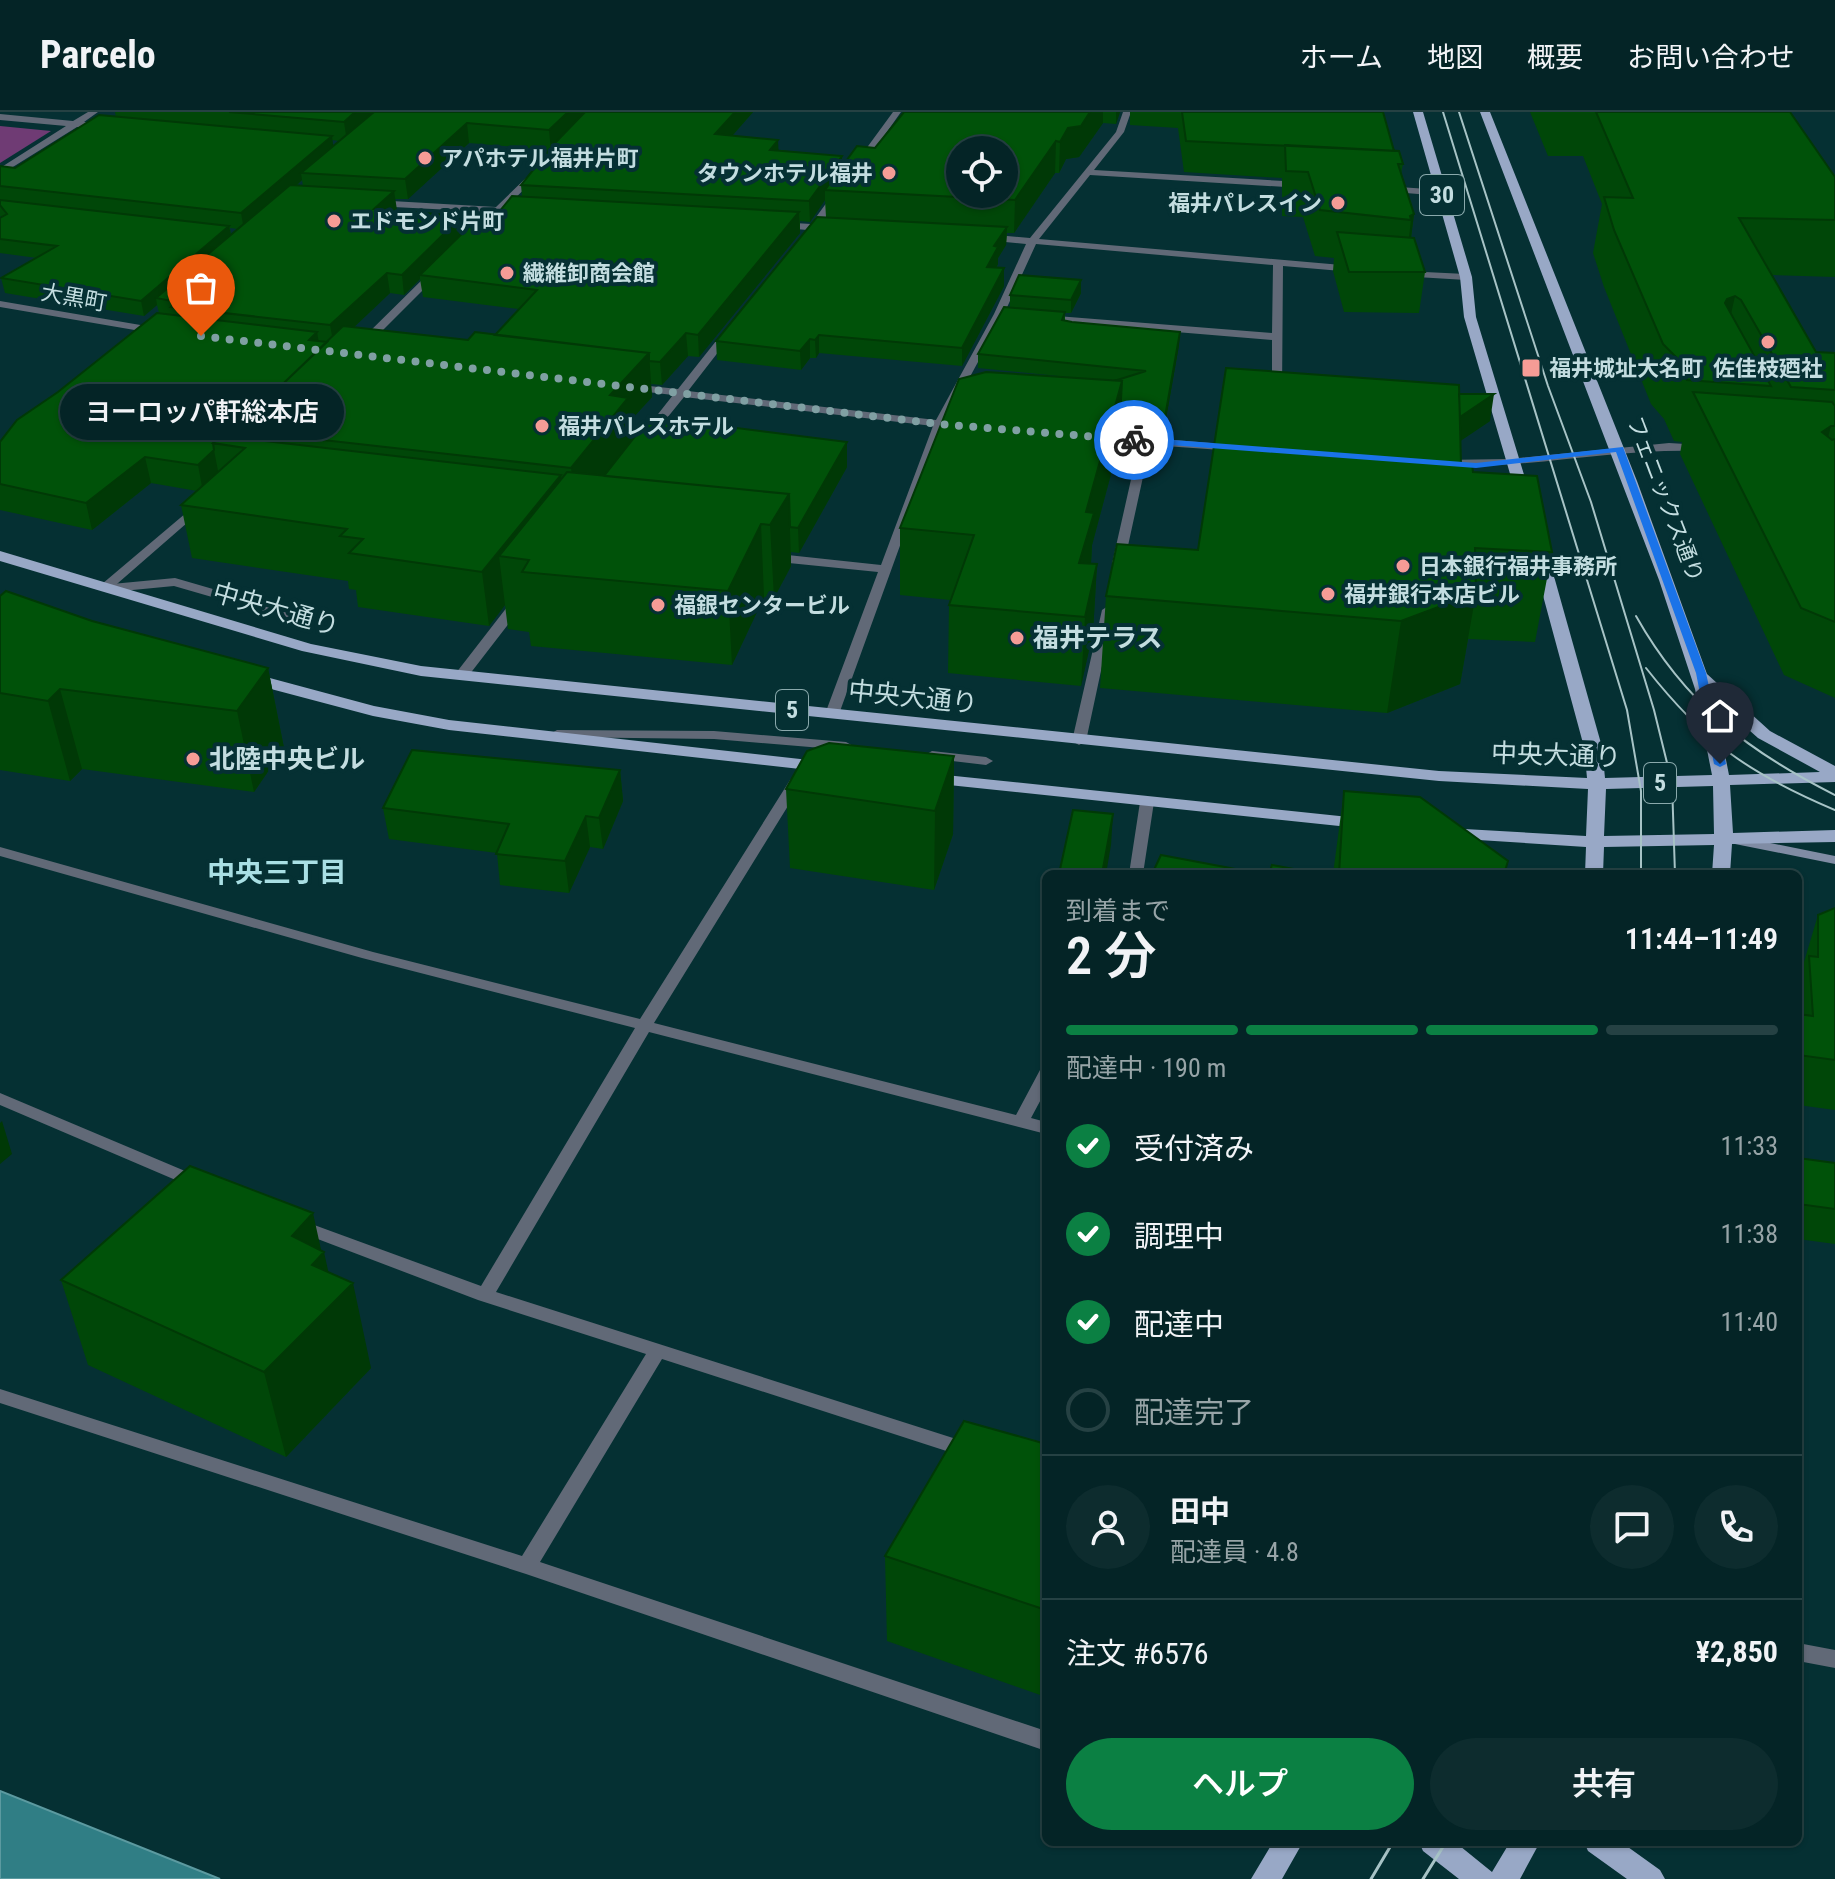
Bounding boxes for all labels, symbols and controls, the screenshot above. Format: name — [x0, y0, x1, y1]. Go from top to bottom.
text: Parcelo — [40, 33, 156, 77]
text: ホーム — [1300, 41, 1383, 74]
text: 地図 — [1427, 41, 1483, 74]
text: 概要 — [1527, 41, 1583, 74]
text: お問い合わせ — [1627, 41, 1795, 74]
map controls — [946, 136, 1018, 208]
button: locate — [946, 136, 1018, 208]
place label: アパホテル福井片町 — [441, 146, 639, 171]
marker: アパホテル福井片町 — [416, 149, 434, 167]
place label: タウンホテル福井 — [697, 161, 873, 186]
marker: タウンホテル福井 — [880, 164, 898, 182]
road number: 30 — [1420, 175, 1464, 215]
place label: 福井パレスイン — [1168, 191, 1322, 216]
marker: 福井パレスイン — [1329, 194, 1347, 212]
place label: エドモンド片町 — [350, 209, 504, 234]
marker: エドモンド片町 — [325, 212, 343, 230]
pin — [167, 254, 235, 336]
place label: 繊維卸商会館 — [523, 261, 655, 286]
marker: 繊維卸商会館 — [498, 264, 516, 282]
icon: bag — [179, 266, 223, 310]
street label: 大黒町 — [39, 279, 109, 316]
marker: 佐佳枝廼社 — [1759, 333, 1777, 351]
place label: 福井城址大名町 — [1549, 356, 1703, 381]
place label: 佐佳枝廼社 — [1713, 356, 1823, 381]
marker: 福井城址大名町 — [1520, 357, 1542, 379]
callout: ヨーロッパ軒総本店 — [59, 384, 343, 440]
text: ヨーロッパ軒総本店 — [85, 397, 319, 427]
courier — [1094, 400, 1174, 480]
street label: フェニックス通り — [1622, 413, 1709, 586]
place label: 福井パレスホテル — [558, 414, 734, 439]
marker: 福井パレスホテル — [533, 417, 551, 435]
icon: bike — [1112, 418, 1156, 462]
place label: 日本銀行福井事務所 — [1419, 554, 1617, 579]
marker: 日本銀行福井事務所 — [1394, 557, 1412, 575]
street label: 中央大通り — [209, 577, 343, 641]
place label: 福井銀行本店ビル — [1344, 582, 1520, 607]
marker: 福井銀行本店ビル — [1319, 585, 1337, 603]
place label: 福銀センタービル — [674, 593, 850, 618]
marker: 福銀センタービル — [649, 596, 667, 614]
place label: 福井テラス — [1033, 623, 1162, 653]
marker: 福井テラス — [1008, 629, 1026, 647]
street label: 中央大通り — [847, 675, 979, 719]
pin — [1686, 682, 1754, 764]
road number: 5 — [776, 690, 808, 730]
icon: home — [1698, 694, 1742, 738]
street label: 中央大通り — [1491, 738, 1621, 772]
place label: 北陸中央ビル — [209, 744, 365, 774]
marker: 北陸中央ビル — [184, 750, 202, 768]
road number: 5 — [1644, 763, 1676, 803]
district label: 中央三丁目 — [207, 856, 347, 889]
text: 到着まで — [1066, 896, 1170, 926]
text: 11:44–11:49 — [1625, 921, 1778, 956]
text: 2 分 — [1066, 926, 1156, 987]
text: 配達中 · 190 m — [1066, 1053, 1226, 1083]
icon: check — [1066, 1124, 1110, 1168]
text: 受付済み — [1134, 1131, 1254, 1166]
text: 11:33 — [1721, 1131, 1778, 1161]
icon: check — [1066, 1212, 1110, 1256]
text: 調理中 — [1134, 1219, 1224, 1254]
text: 11:38 — [1721, 1219, 1778, 1249]
icon: check — [1066, 1300, 1110, 1344]
text: 配達中 — [1134, 1307, 1224, 1342]
text: 11:40 — [1721, 1307, 1778, 1337]
text: 配達完了 — [1134, 1395, 1254, 1430]
button: person — [1066, 1485, 1150, 1569]
button: chat — [1590, 1485, 1674, 1569]
button: phone — [1694, 1485, 1778, 1569]
text: 田中 — [1170, 1494, 1230, 1529]
text: 配達員 · 4.8 — [1170, 1537, 1299, 1567]
text: ¥2,850 — [1696, 1634, 1778, 1669]
text: 注文 #6576 — [1066, 1636, 1209, 1671]
button: ヘルプ — [1066, 1738, 1414, 1830]
button: 共有 — [1430, 1738, 1778, 1830]

